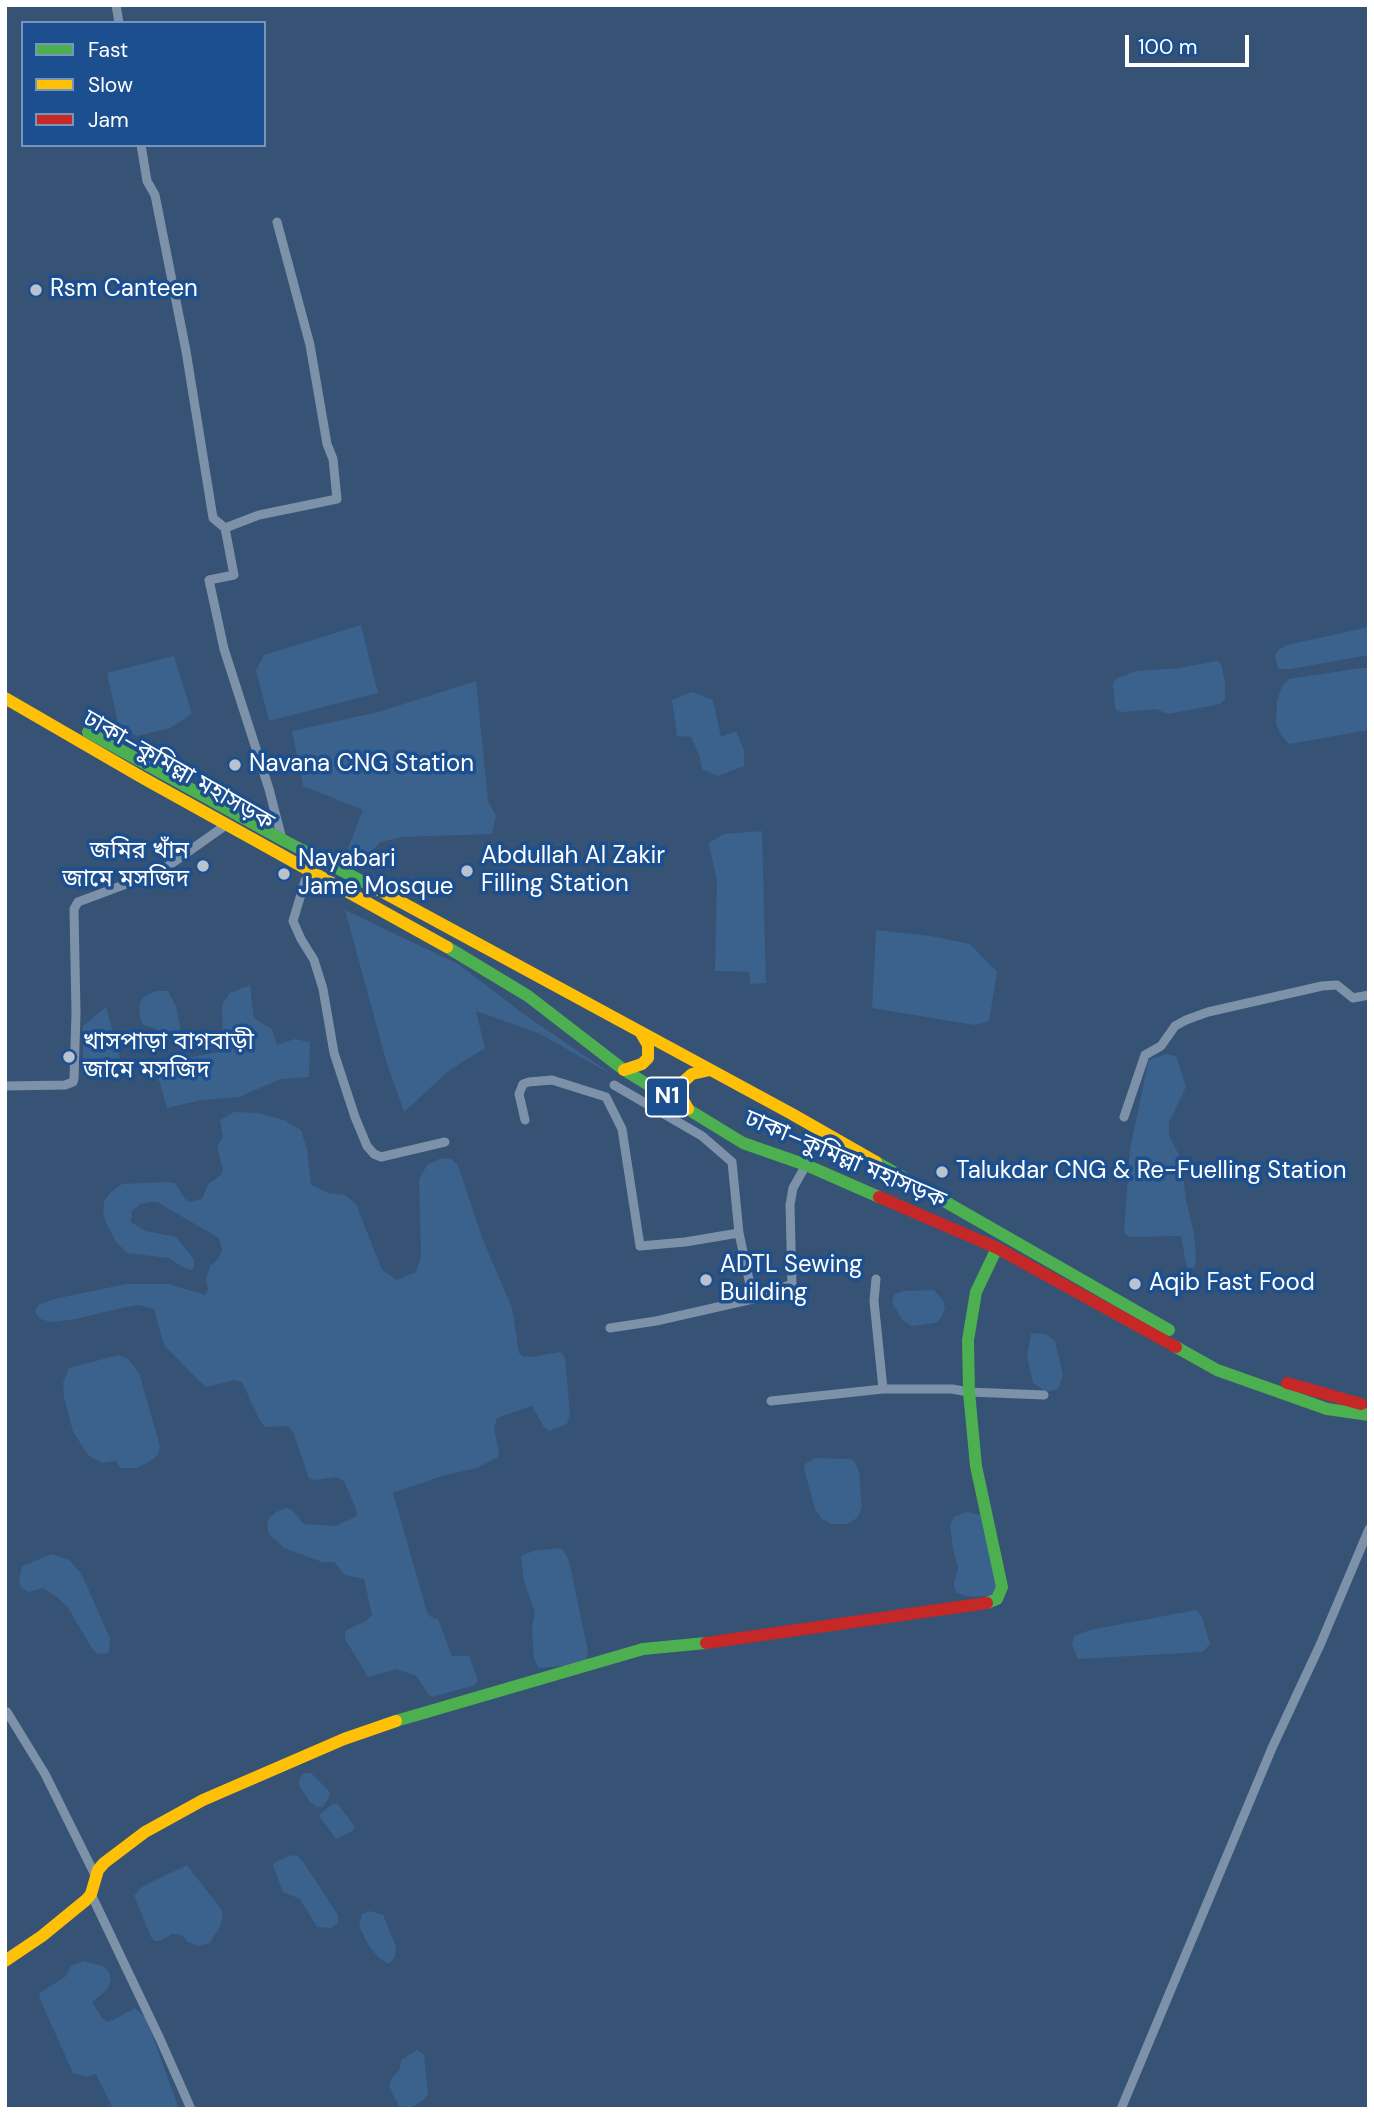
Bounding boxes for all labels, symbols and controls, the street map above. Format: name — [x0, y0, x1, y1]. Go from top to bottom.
legend — [21, 21, 266, 147]
scale bar — [1129, 21, 1253, 65]
text: 100 m — [1138, 33, 1198, 61]
text: Fast — [88, 36, 128, 64]
text: Slow — [88, 71, 133, 99]
text: Jam — [88, 106, 129, 134]
place label: Rsm Canteen — [50, 276, 198, 304]
marker: Rsm Canteen — [28, 282, 44, 298]
street label: ঢাকা–কুমিল্লা মহাসড়ক — [77, 705, 279, 837]
place label: Navana CNG Station — [249, 751, 474, 779]
marker: Navana CNG Station — [227, 757, 243, 773]
place label: জমির খাঁন জামে মসজিদ — [62, 838, 189, 894]
place label: Abdullah Al Zakir Filling Station — [481, 843, 665, 899]
place label: Nayabari Jame Mosque — [298, 846, 453, 902]
marker: জমির খাঁন জামে মসজিদ — [195, 858, 211, 874]
marker: Abdullah Al Zakir Filling Station — [459, 863, 475, 879]
marker: Nayabari Jame Mosque — [276, 866, 292, 882]
place label: খাসপাড়া বাগবাড়ী জামে মসজিদ — [83, 1029, 254, 1085]
marker: খাসপাড়া বাগবাড়ী জামে মসজিদ — [61, 1049, 77, 1065]
road number: N1 — [646, 1078, 688, 1116]
street label: ঢাকা–কুমিল্লা মহাসড়ক — [740, 1105, 950, 1215]
place label: Talukdar CNG & Re-Fuelling Station — [956, 1158, 1346, 1186]
marker: Talukdar CNG & Re-Fuelling Station — [934, 1164, 950, 1180]
place label: ADTL Sewing Building — [720, 1252, 862, 1308]
place label: Aqib Fast Food — [1149, 1270, 1315, 1298]
marker: ADTL Sewing Building — [698, 1272, 714, 1288]
marker: Aqib Fast Food — [1127, 1276, 1143, 1292]

